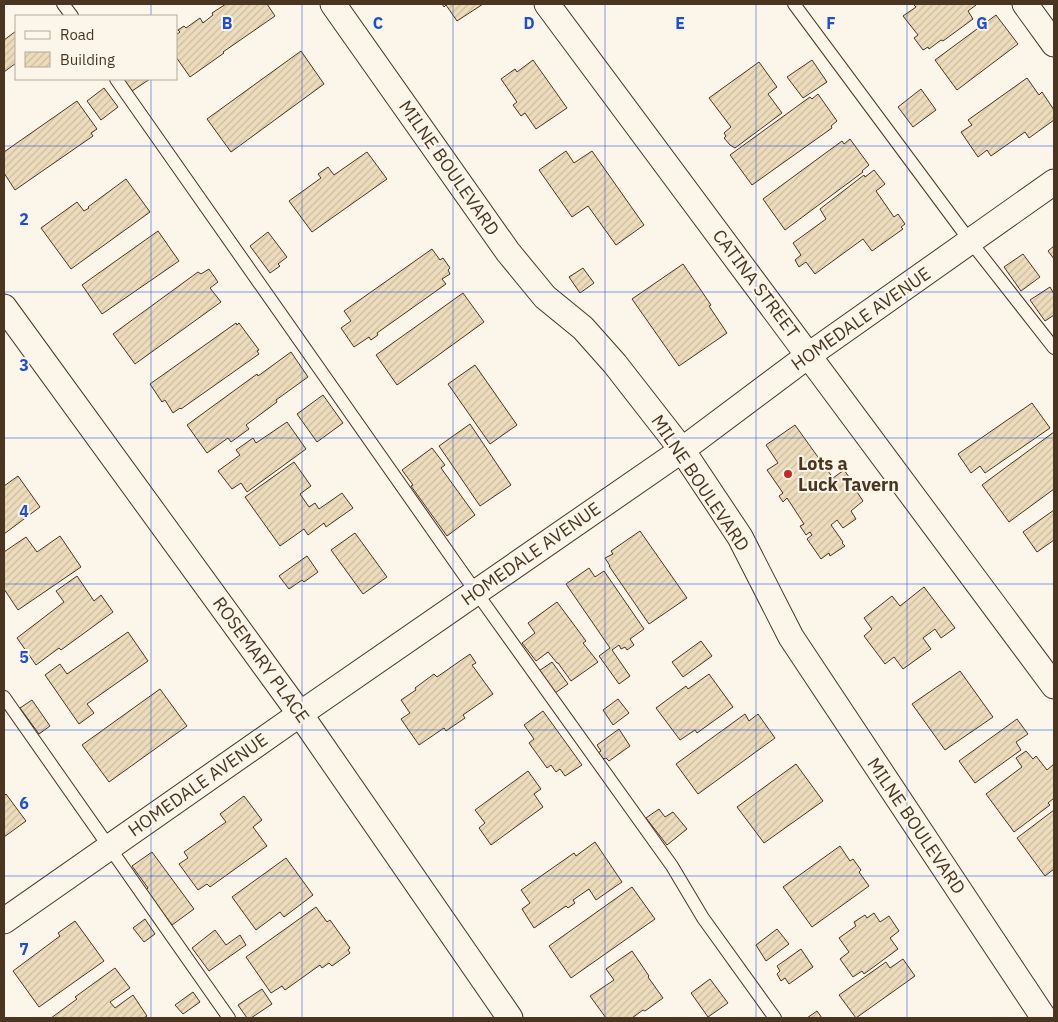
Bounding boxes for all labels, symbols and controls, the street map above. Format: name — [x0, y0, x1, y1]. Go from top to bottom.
text: B — [222, 13, 233, 33]
text: C — [373, 13, 383, 33]
text: D — [523, 13, 535, 33]
text: E — [675, 13, 685, 33]
text: F — [826, 13, 836, 33]
text: G — [976, 13, 988, 33]
legend — [15, 15, 178, 80]
text: Road — [60, 25, 95, 44]
text: Building — [60, 50, 115, 69]
street label: MILNE BOULEVARD — [394, 96, 505, 240]
text: 2 — [19, 209, 29, 229]
street label: CATINA STREET — [708, 225, 805, 343]
street label: HOMEDALE AVENUE — [786, 262, 935, 375]
text: 3 — [19, 355, 29, 375]
street label: MILNE BOULEVARD — [646, 410, 755, 555]
place label: Lots a Luck Tavern — [798, 452, 899, 496]
marker: Lots a Luck Tavern — [782, 468, 794, 480]
street label: HOMEDALE AVENUE — [456, 497, 605, 610]
text: 4 — [19, 501, 29, 521]
street label: ROSEMARY PLACE — [208, 592, 315, 727]
text: 5 — [19, 647, 29, 667]
street label: HOMEDALE AVENUE — [123, 728, 272, 841]
street label: MILNE BOULEVARD — [862, 753, 971, 898]
text: 6 — [19, 793, 29, 813]
text: 7 — [19, 939, 29, 959]

